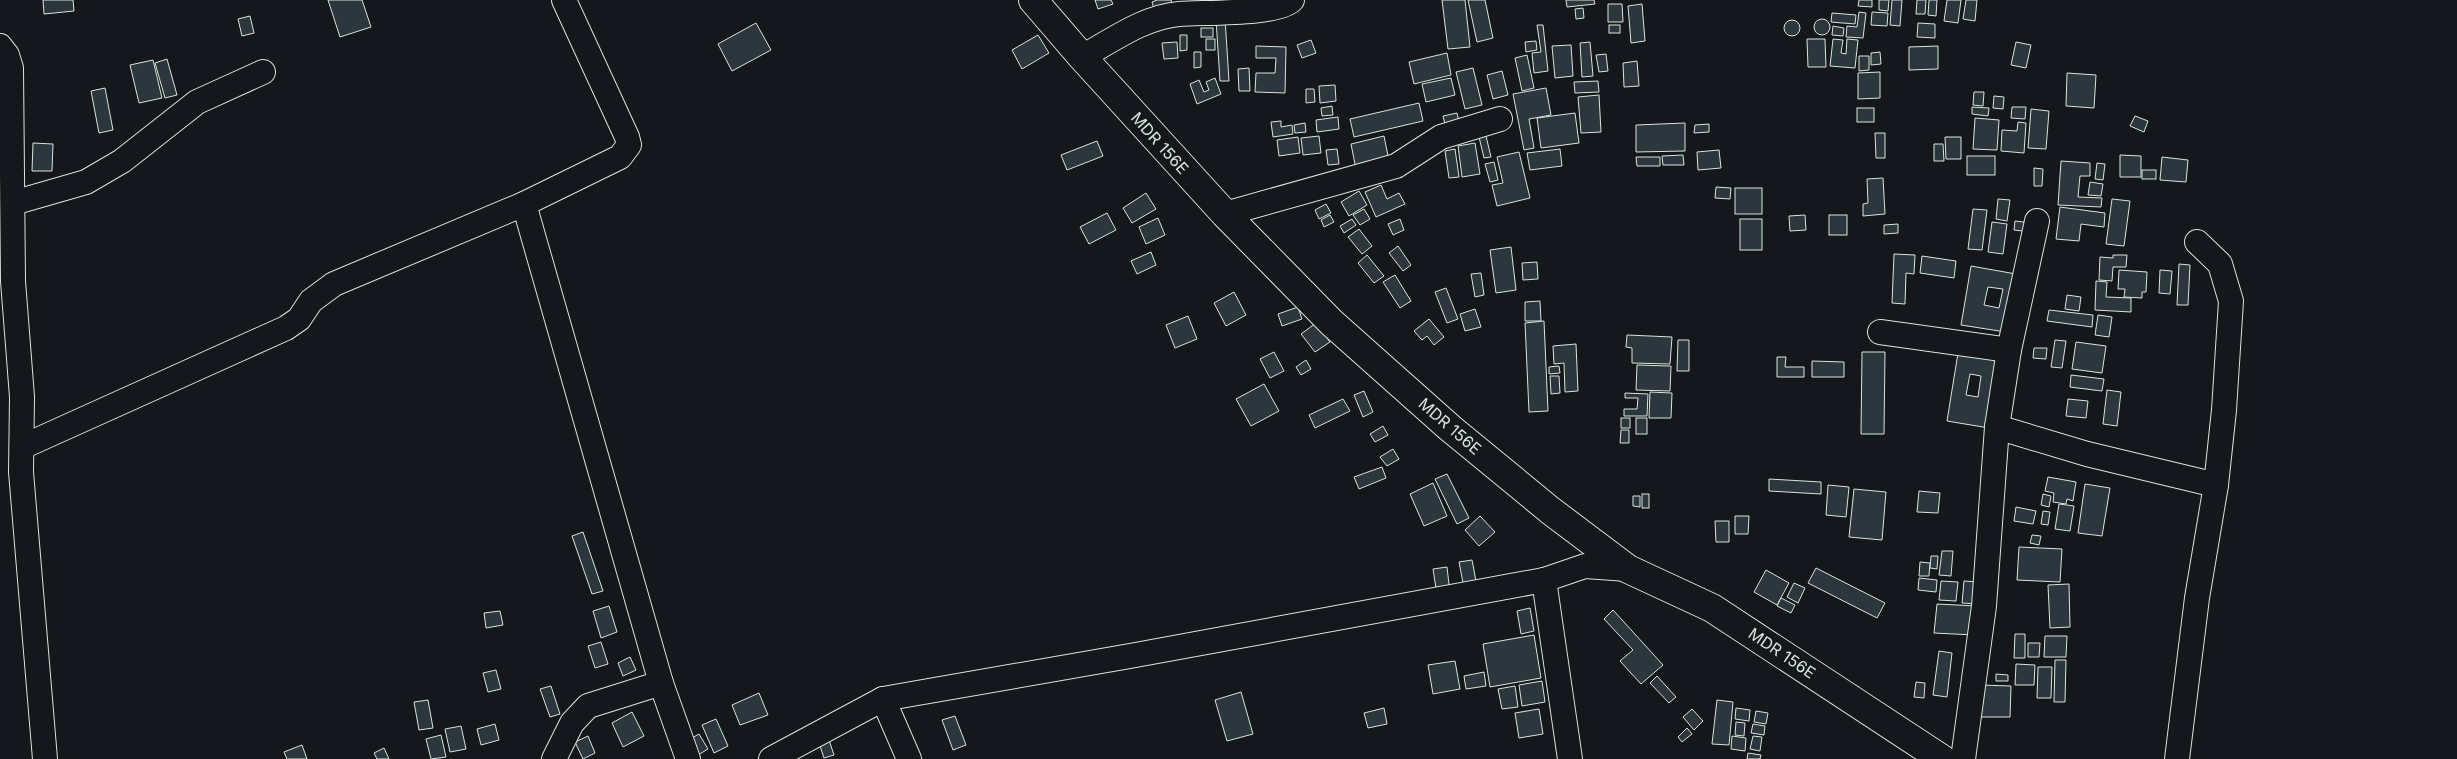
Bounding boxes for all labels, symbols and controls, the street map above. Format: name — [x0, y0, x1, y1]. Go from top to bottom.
street label: MDR 156E — [1127, 108, 1193, 178]
street label: MDR 156E — [1415, 393, 1485, 459]
street label: MDR 156E — [1745, 623, 1819, 683]

